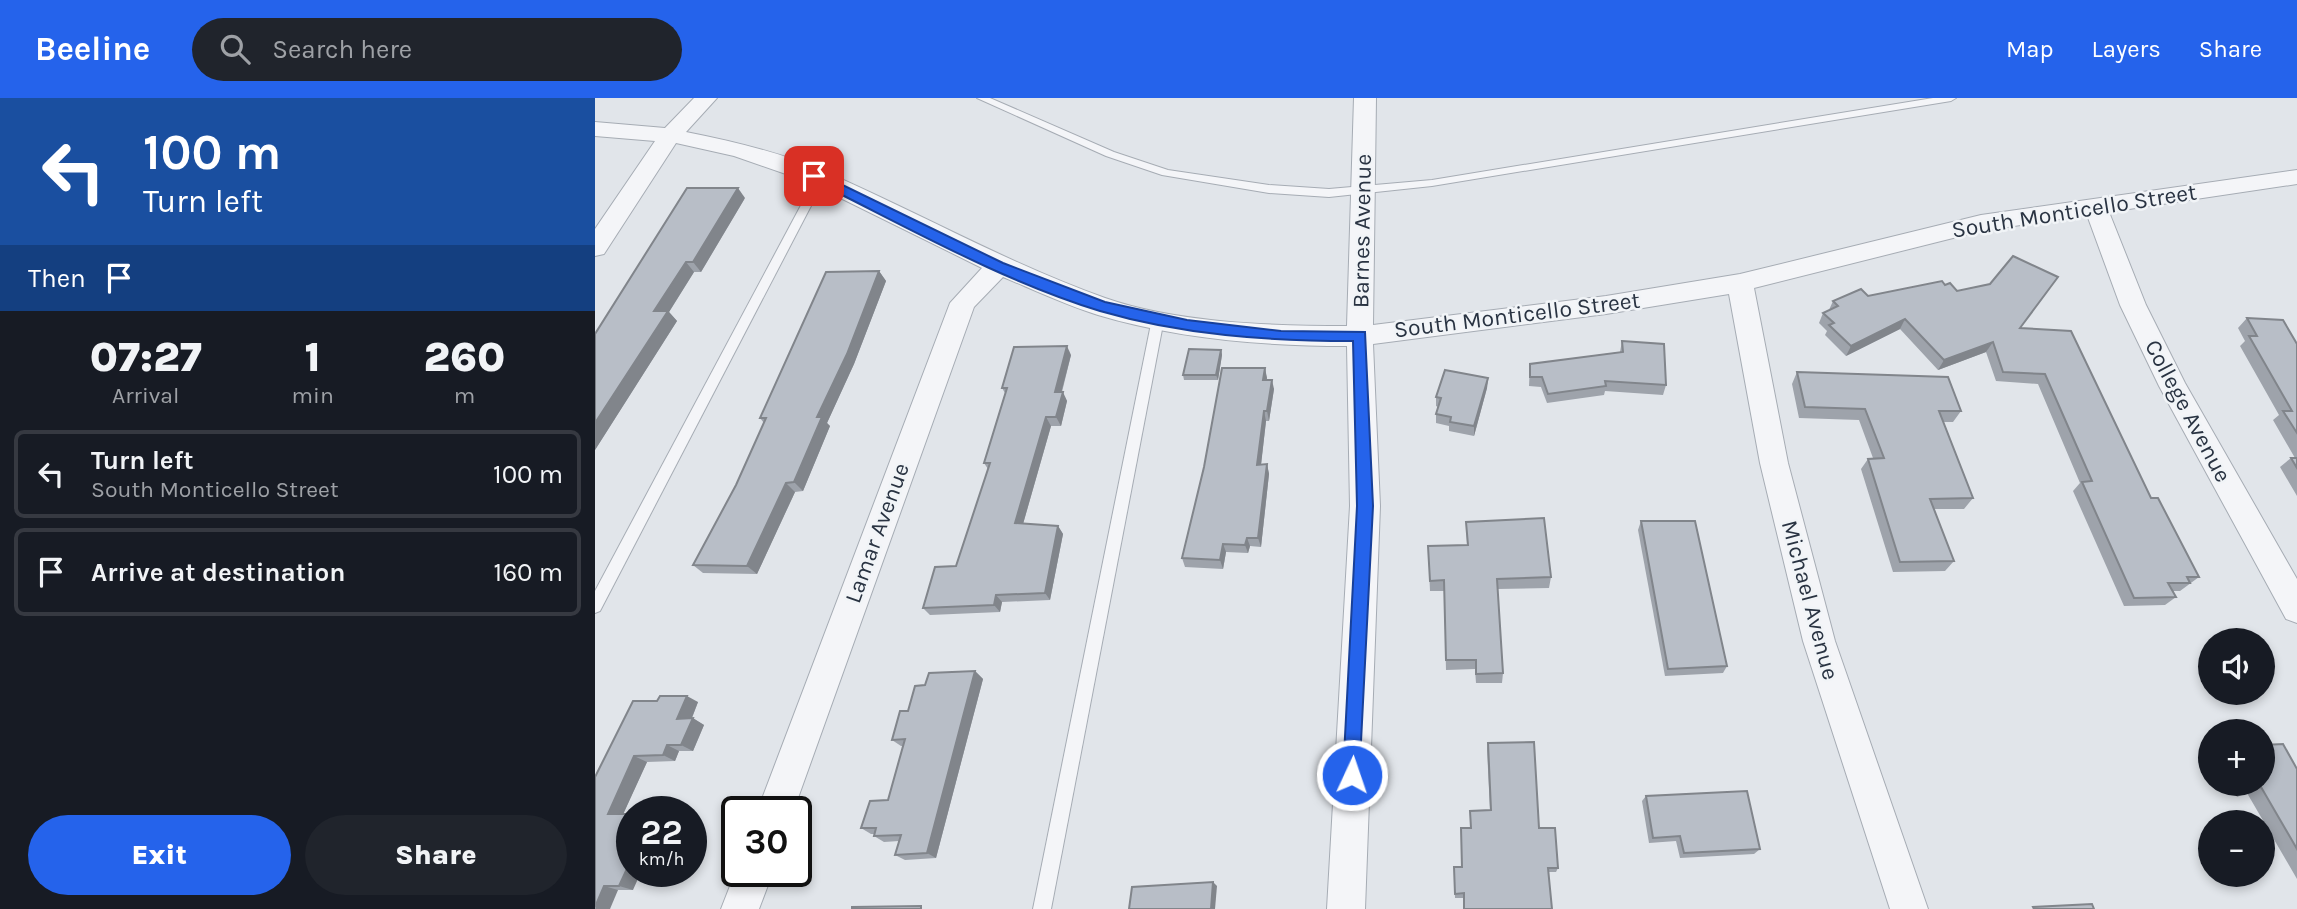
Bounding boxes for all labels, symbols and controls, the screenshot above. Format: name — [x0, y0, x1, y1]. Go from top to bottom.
search box — [192, 18, 682, 81]
text: Beeline — [35, 30, 150, 68]
icon: search — [216, 30, 254, 68]
text: Search here — [272, 34, 412, 65]
text: Map — [2006, 35, 2054, 63]
text: Layers — [2092, 35, 2161, 63]
text: Share — [2199, 35, 2262, 63]
text: 100 m — [143, 124, 281, 181]
icon: left — [28, 126, 119, 217]
pin — [784, 146, 844, 206]
street label: Barnes Avenue — [1347, 154, 1377, 308]
icon: arrive — [795, 157, 833, 195]
street label: South Monticello Street — [1950, 178, 2199, 244]
text: Turn left — [143, 183, 263, 220]
icon: arrive — [100, 259, 138, 297]
text: Then — [28, 263, 86, 294]
street label: South Monticello Street — [1393, 286, 1642, 343]
text: 07:27 — [90, 332, 202, 382]
text: 1 — [305, 332, 321, 382]
text: 260 — [423, 332, 505, 382]
street label: College Avenue — [2139, 335, 2237, 487]
text: Arrival — [112, 382, 179, 409]
text: min — [292, 382, 334, 409]
text: m — [454, 382, 475, 409]
text: Turn left — [91, 445, 193, 476]
icon: left — [32, 455, 70, 493]
text: 100 m — [493, 459, 563, 490]
street label: Lamar Avenue — [839, 459, 915, 607]
text: South Monticello Street — [91, 476, 339, 503]
street label: Michael Avenue — [1776, 517, 1844, 683]
icon: arrive — [32, 553, 70, 591]
text: Arrive at destination — [91, 557, 345, 588]
text: 160 m — [494, 557, 563, 588]
map controls — [2198, 628, 2275, 887]
button: sound — [2198, 628, 2275, 705]
button: + — [2198, 719, 2275, 796]
position arrow — [1315, 738, 1389, 812]
speed limit sign: 30 — [721, 796, 812, 887]
button: − — [2198, 810, 2275, 887]
text: 22 — [640, 812, 683, 853]
button: Exit — [28, 815, 291, 895]
button: Share — [305, 815, 567, 895]
text: km/h — [639, 848, 684, 870]

